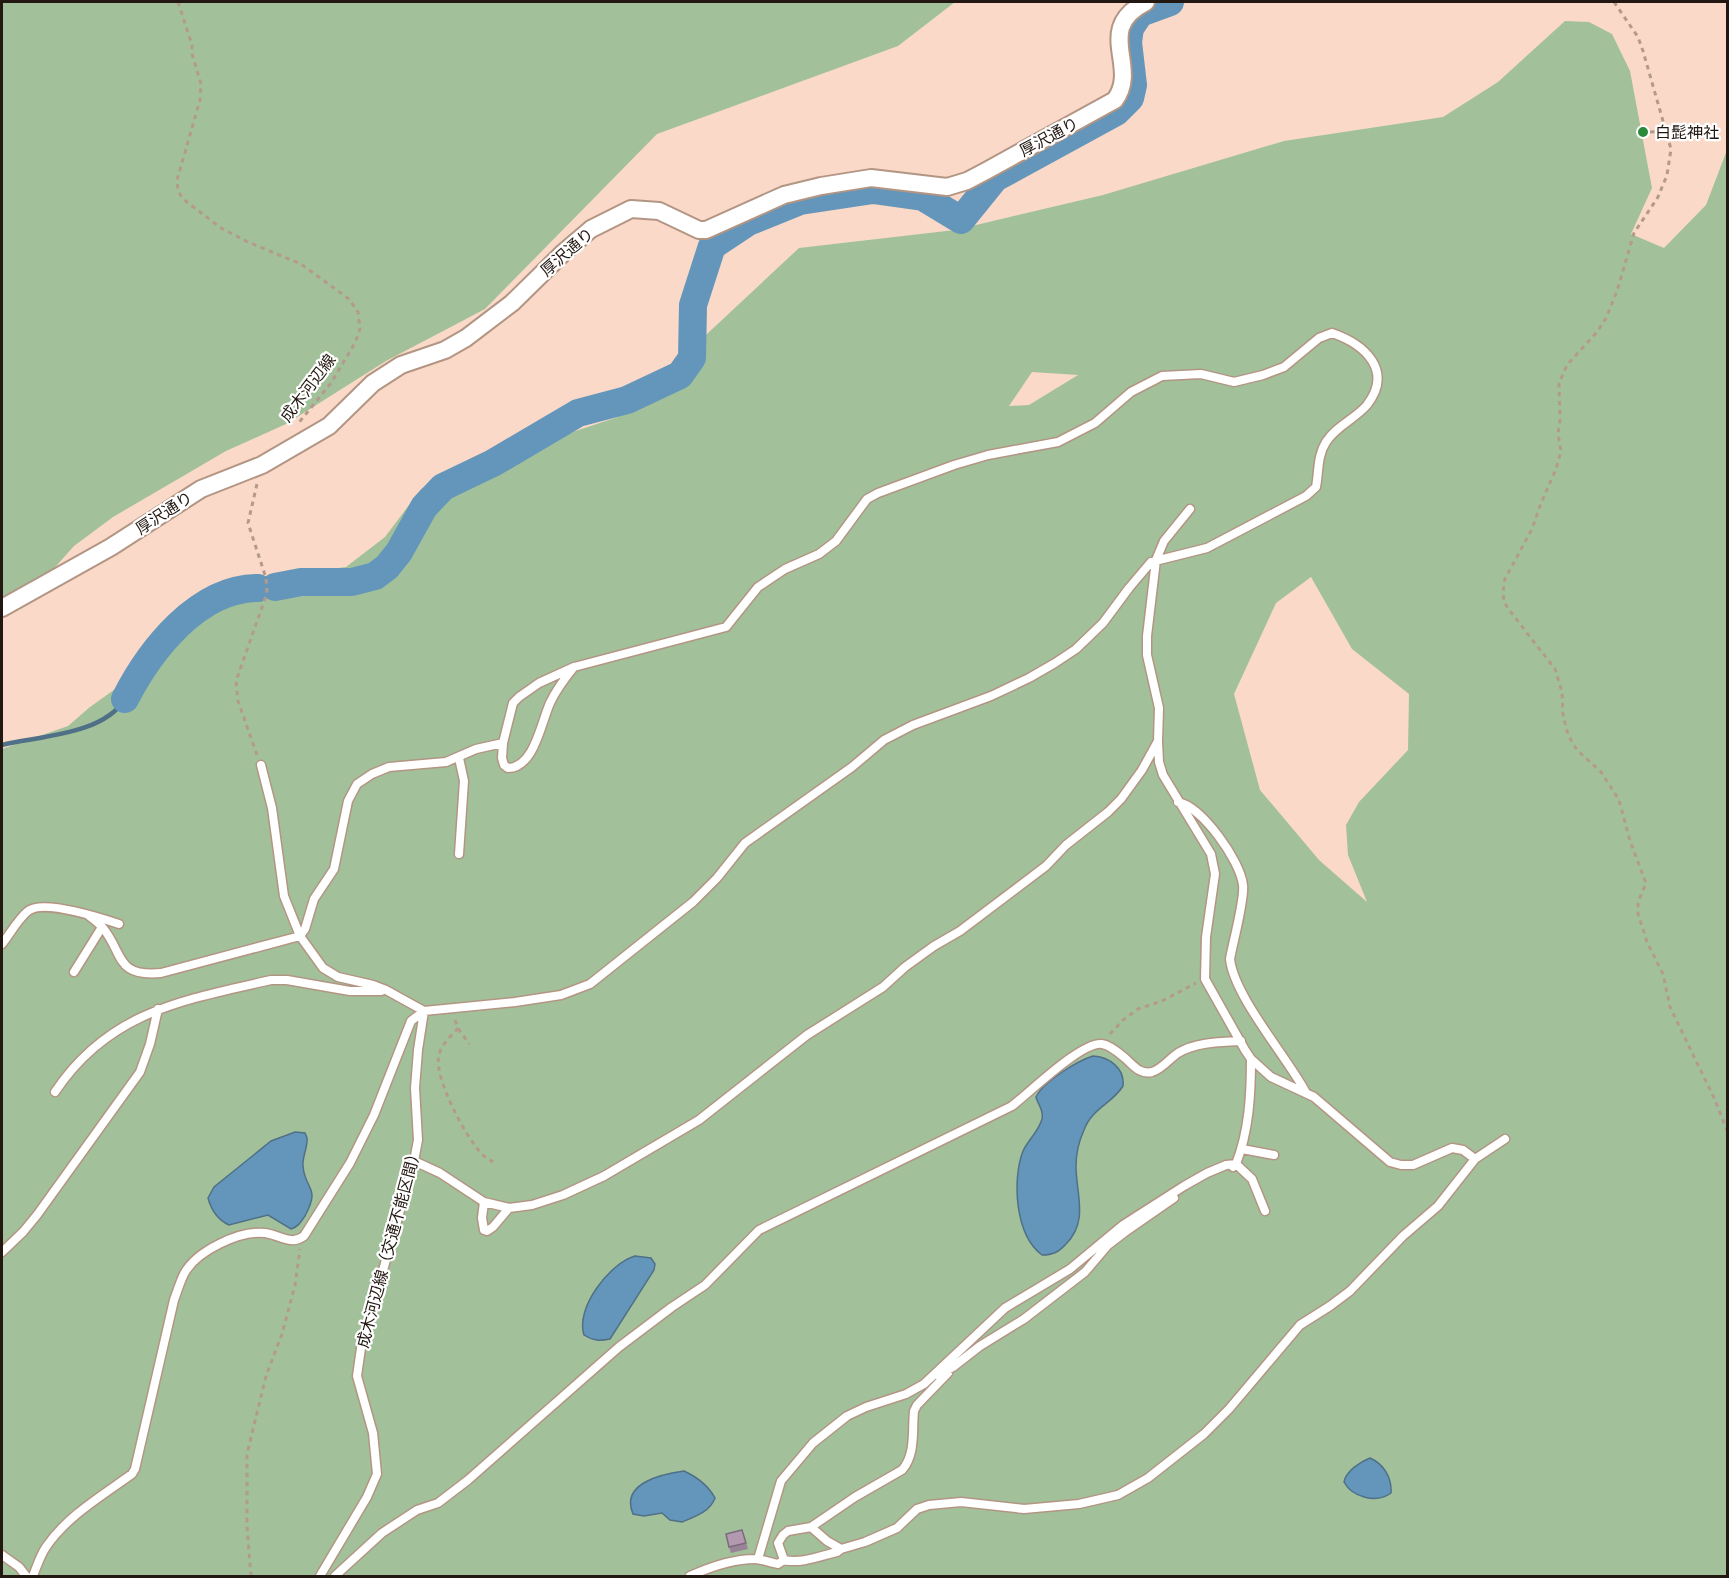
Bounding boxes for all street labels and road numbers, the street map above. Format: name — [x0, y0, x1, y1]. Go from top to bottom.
street label: 厚沢通り — [1016, 113, 1082, 161]
street label: 厚沢通り — [536, 223, 598, 281]
street label: 成木河辺線 — [276, 350, 340, 426]
street label: 厚沢通り — [131, 487, 197, 539]
street label: 成木河辺線（交通不能区間） — [352, 1144, 426, 1350]

